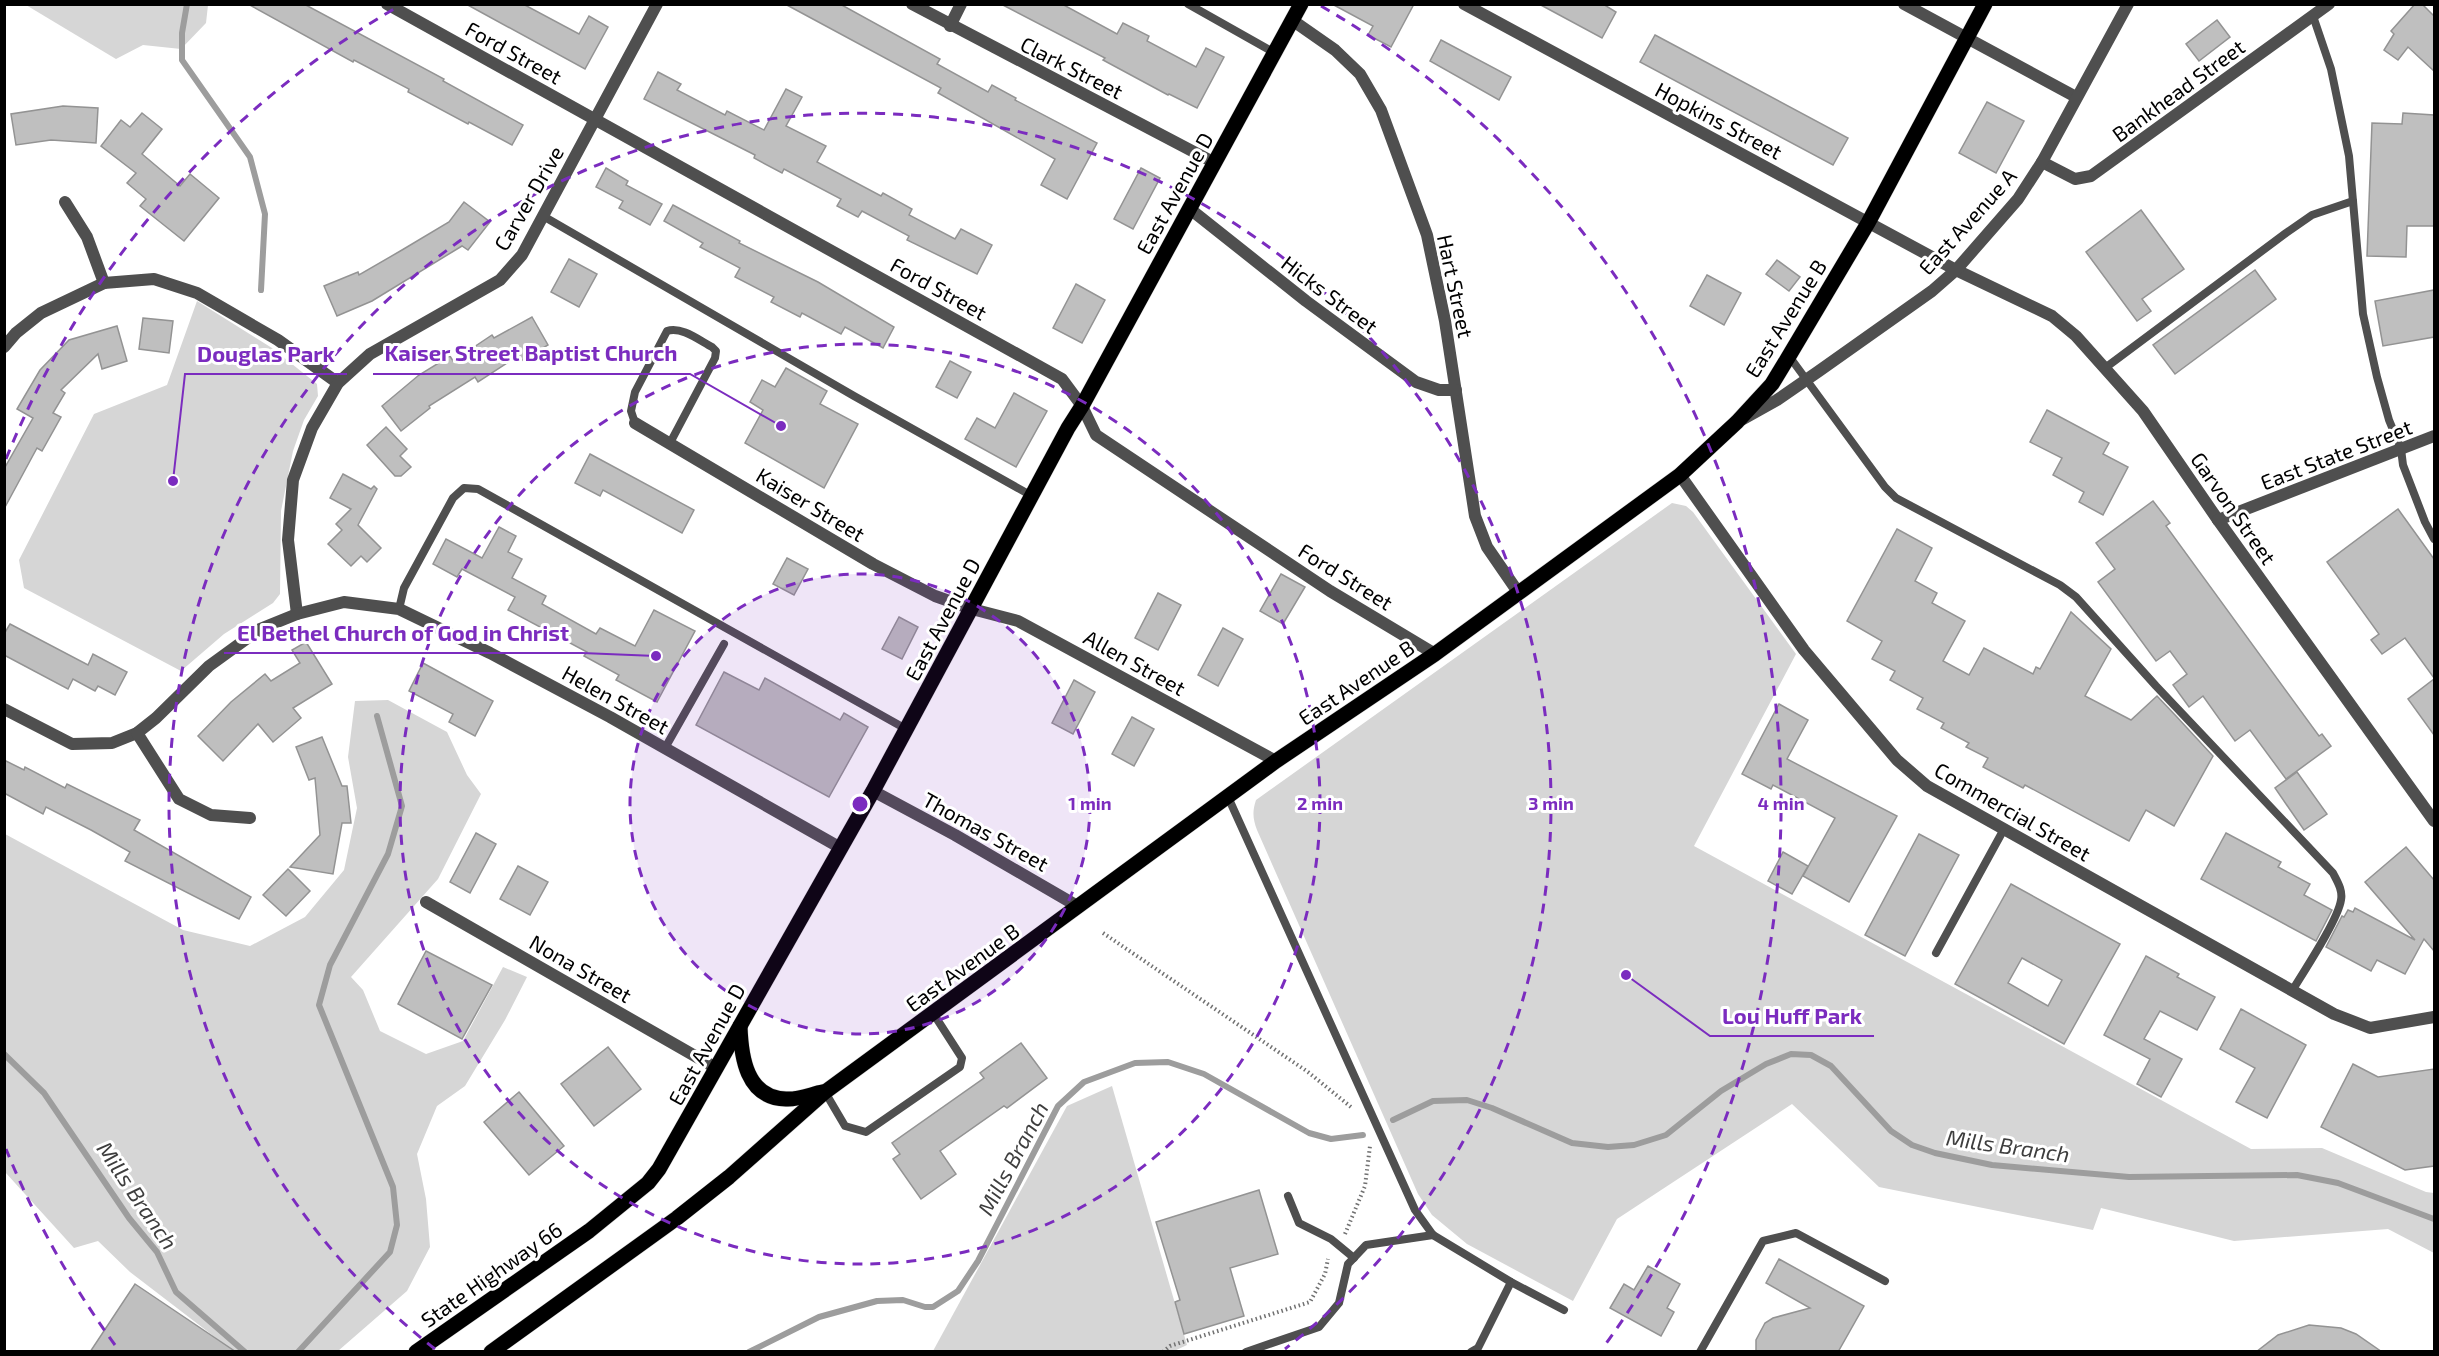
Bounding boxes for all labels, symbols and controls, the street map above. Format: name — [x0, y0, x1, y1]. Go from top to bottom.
street label: Ford Street — [461, 15, 567, 89]
street label: Clark Street — [1017, 31, 1127, 103]
street label: Bankhead Street — [2107, 34, 2249, 146]
street label: Hopkins Street — [1651, 76, 1787, 164]
street label: East Avenue D — [1130, 128, 1218, 258]
street label: Carver Drive — [488, 141, 568, 255]
street label: East Avenue A — [1913, 163, 2021, 279]
street label: Hart Street — [1433, 232, 1479, 340]
street label: Hicks Street — [1277, 250, 1383, 338]
street label: Ford Street — [886, 251, 992, 325]
street label: East Avenue B — [1739, 254, 1831, 382]
callout: Douglas Park — [185, 334, 347, 374]
callout: Kaiser Street Baptist Church — [373, 334, 690, 374]
text: Kaiser Street Baptist Church — [384, 339, 678, 365]
text: Douglas Park — [197, 340, 336, 366]
street label: East State Street — [2257, 414, 2415, 494]
street label: Garvon Street — [2186, 447, 2282, 569]
street label: Kaiser Street — [752, 462, 870, 546]
street label: Ford Street — [1294, 537, 1398, 615]
street label: East Avenue D — [899, 553, 985, 685]
callout: El Bethel Church of God in Christ — [224, 613, 582, 653]
text: El Bethel Church of God in Christ — [237, 619, 569, 645]
street label: Allen Street — [1080, 624, 1190, 700]
street label: East Avenue B — [1293, 634, 1419, 730]
street label: Helen Street — [558, 659, 674, 739]
street label: Commercial Street — [1931, 756, 2095, 866]
street label: Thomas Street — [919, 786, 1053, 876]
text: 1 min — [1068, 792, 1112, 814]
text: 2 min — [1297, 792, 1343, 814]
text: 3 min — [1528, 792, 1574, 814]
text: 4 min — [1758, 792, 1805, 814]
centre of rings — [850, 794, 870, 814]
street label: East Avenue B — [900, 917, 1024, 1017]
street label: Nona Street — [526, 929, 636, 1007]
street label: East Avenue D — [662, 979, 750, 1109]
callout: Lou Huff Park — [1710, 996, 1874, 1036]
text: Lou Huff Park — [1722, 1002, 1863, 1028]
water label: Mills Branch — [971, 1097, 1053, 1219]
water label: Mills Branch — [1945, 1123, 2071, 1167]
water label: Mills Branch — [92, 1136, 184, 1254]
street label: State Highway 66 — [416, 1216, 566, 1332]

